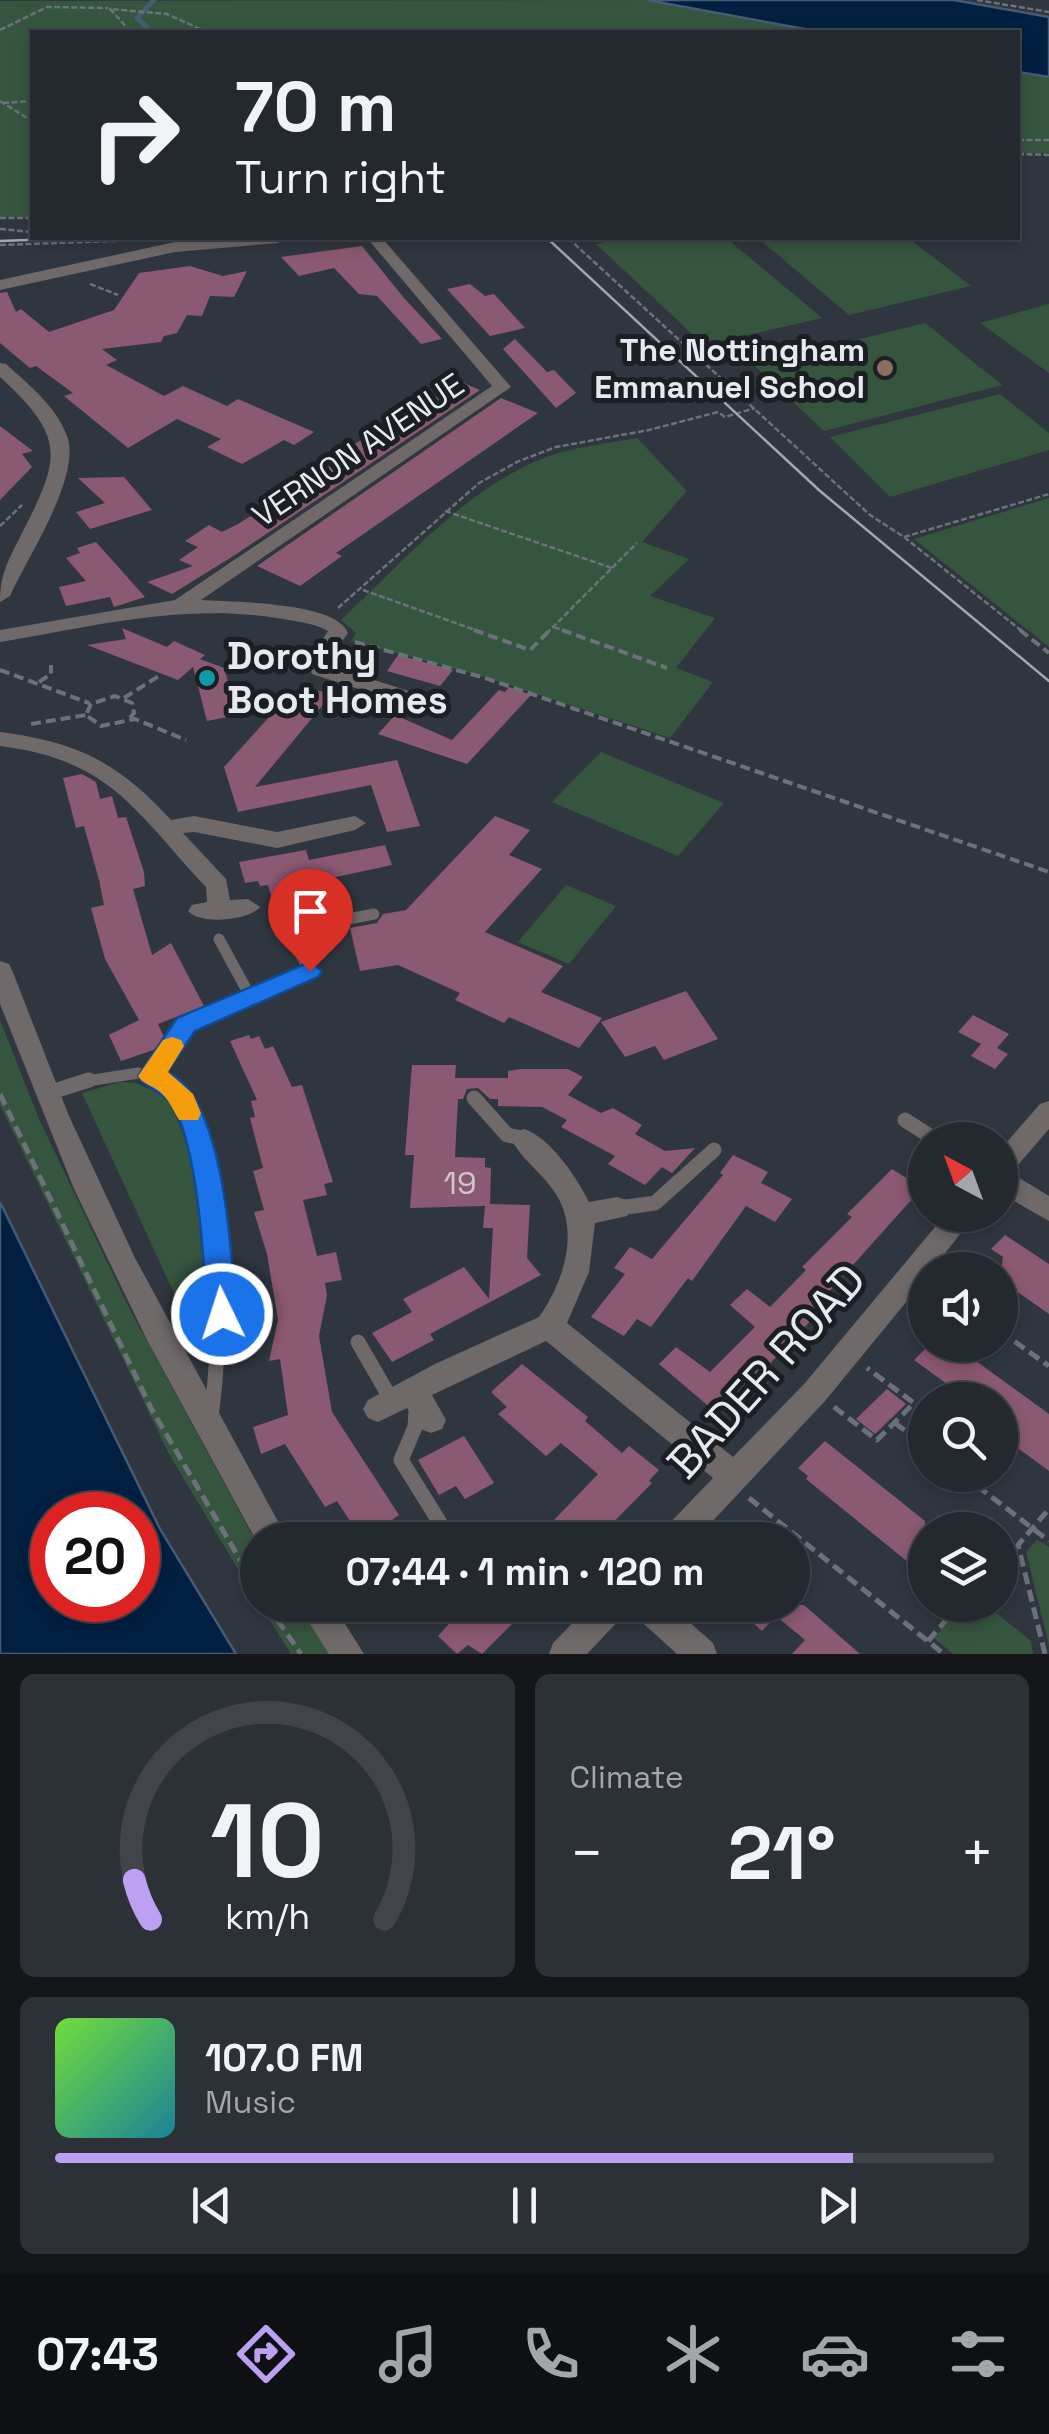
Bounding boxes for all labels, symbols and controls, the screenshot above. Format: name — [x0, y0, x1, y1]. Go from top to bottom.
text: 70 m — [235, 62, 396, 151]
icon: right — [70, 70, 200, 200]
text: Turn right — [235, 149, 446, 206]
place label: The Nottingham Emmanuel School — [594, 330, 865, 407]
marker: The Nottingham Emmanuel School — [874, 357, 896, 379]
street label: VERNON AVENUE — [245, 364, 471, 536]
place label: Dorothy Boot Homes — [227, 632, 448, 724]
marker: Dorothy Boot Homes — [196, 667, 218, 689]
pin — [268, 869, 353, 972]
icon: arrive — [283, 884, 338, 939]
north arrow — [908, 1122, 1018, 1232]
map controls — [908, 1122, 1018, 1622]
house number: 19 — [444, 1163, 476, 1203]
street label: BADER ROAD — [655, 1252, 877, 1490]
button: sound — [908, 1252, 1018, 1362]
position arrow — [170, 1262, 274, 1366]
button: search — [908, 1382, 1018, 1492]
speed limit sign: 20 — [30, 1492, 160, 1622]
button: layers — [908, 1512, 1018, 1622]
text: 07:44 · 1 min · 120 m — [345, 1548, 705, 1596]
text: Climate — [570, 1757, 684, 1797]
text: 10 — [210, 1775, 324, 1907]
text: 21° — [728, 1805, 836, 1901]
text: − — [570, 1818, 604, 1888]
text: + — [960, 1818, 994, 1888]
text: km/h — [225, 1894, 310, 1939]
text: 107.0 FM — [205, 2034, 363, 2082]
text: Music — [205, 2082, 296, 2122]
icon: previous — [184, 2178, 239, 2233]
icon: pause — [497, 2178, 552, 2233]
icon: next — [810, 2178, 865, 2233]
icon: directions — [231, 2319, 301, 2389]
icon: music — [373, 2319, 443, 2389]
icon: phone — [516, 2319, 586, 2389]
icon: climate — [658, 2319, 728, 2389]
icon: car — [800, 2319, 870, 2389]
icon: filters — [943, 2319, 1013, 2389]
text: 07:43 — [36, 2326, 159, 2383]

